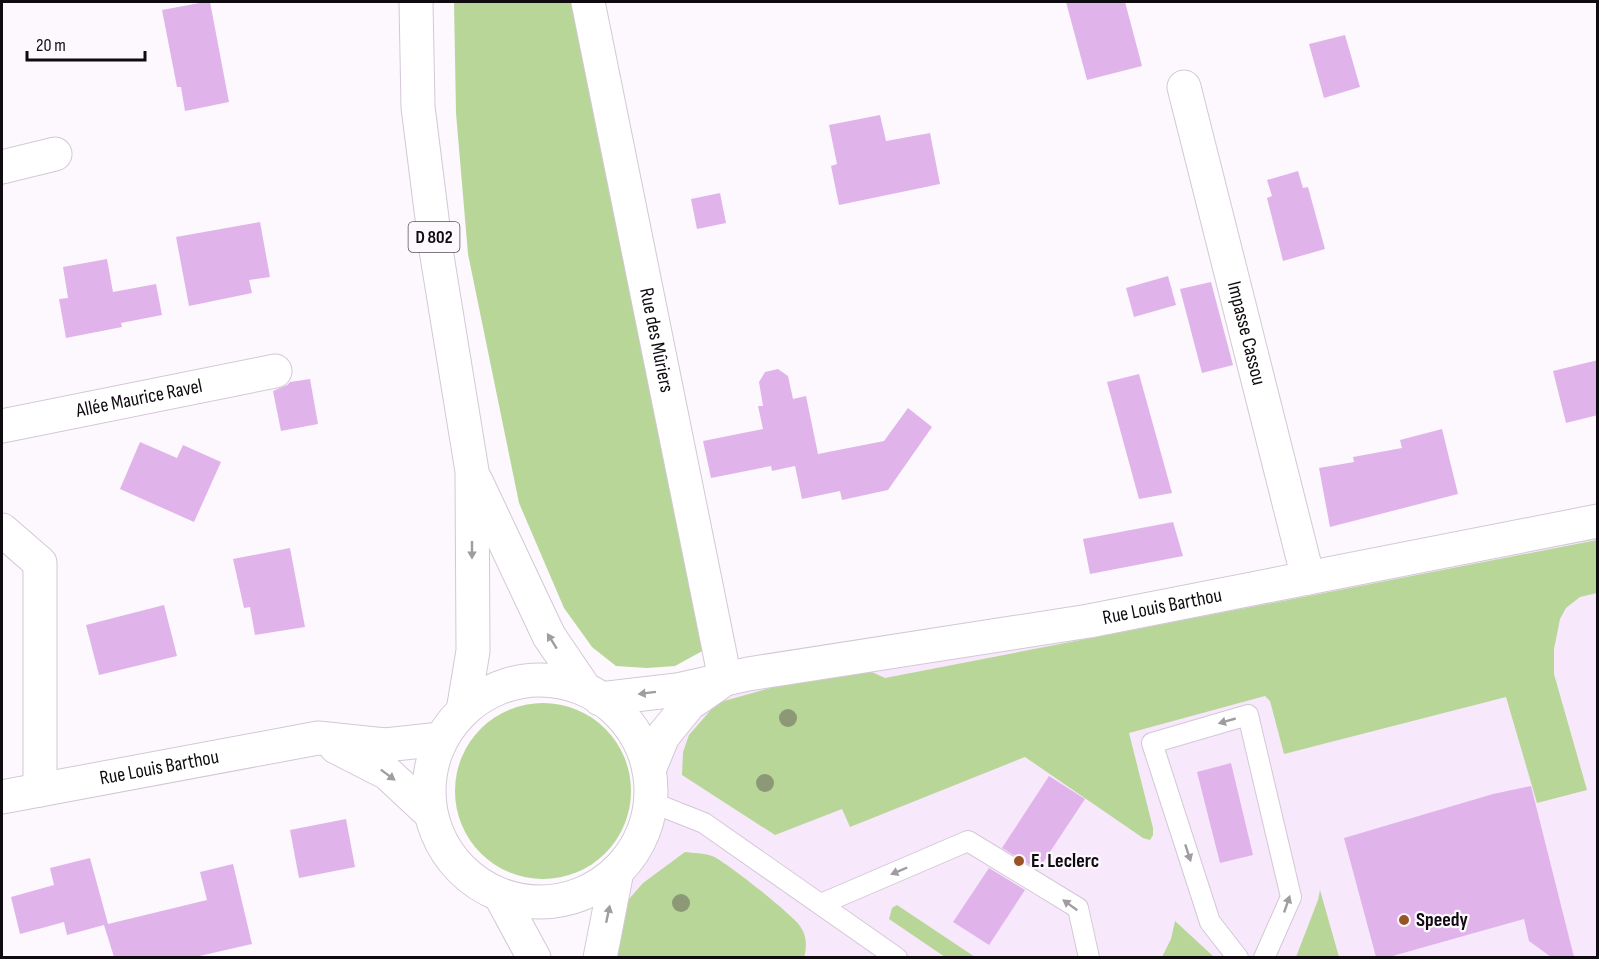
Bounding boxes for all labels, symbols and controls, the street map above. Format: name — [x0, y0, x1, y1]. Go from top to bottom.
scale bar — [27, 24, 146, 62]
text: 20 m — [36, 35, 66, 56]
road number: D 802 — [408, 222, 460, 252]
street label: Impasse Cassou — [1222, 279, 1271, 388]
street label: Rue des Mûriers — [634, 286, 679, 395]
street label: Allée Maurice Ravel — [73, 374, 204, 423]
one-way arrow — [467, 541, 477, 560]
street label: Rue Louis Barthou — [1101, 583, 1224, 630]
one-way arrow — [547, 633, 558, 649]
one-way arrow — [637, 688, 656, 698]
one-way arrow — [1218, 717, 1236, 726]
street label: Rue Louis Barthou — [98, 745, 221, 791]
one-way arrow — [380, 769, 395, 781]
one-way arrow — [1184, 844, 1193, 862]
place label: E. Leclerc — [1031, 849, 1099, 873]
marker: E. Leclerc — [1012, 854, 1026, 868]
one-way arrow — [890, 866, 908, 876]
one-way arrow — [1283, 895, 1292, 913]
one-way arrow — [1062, 899, 1078, 911]
one-way arrow — [604, 905, 613, 924]
place label: Speedy — [1416, 908, 1469, 932]
marker: Speedy — [1397, 913, 1411, 927]

